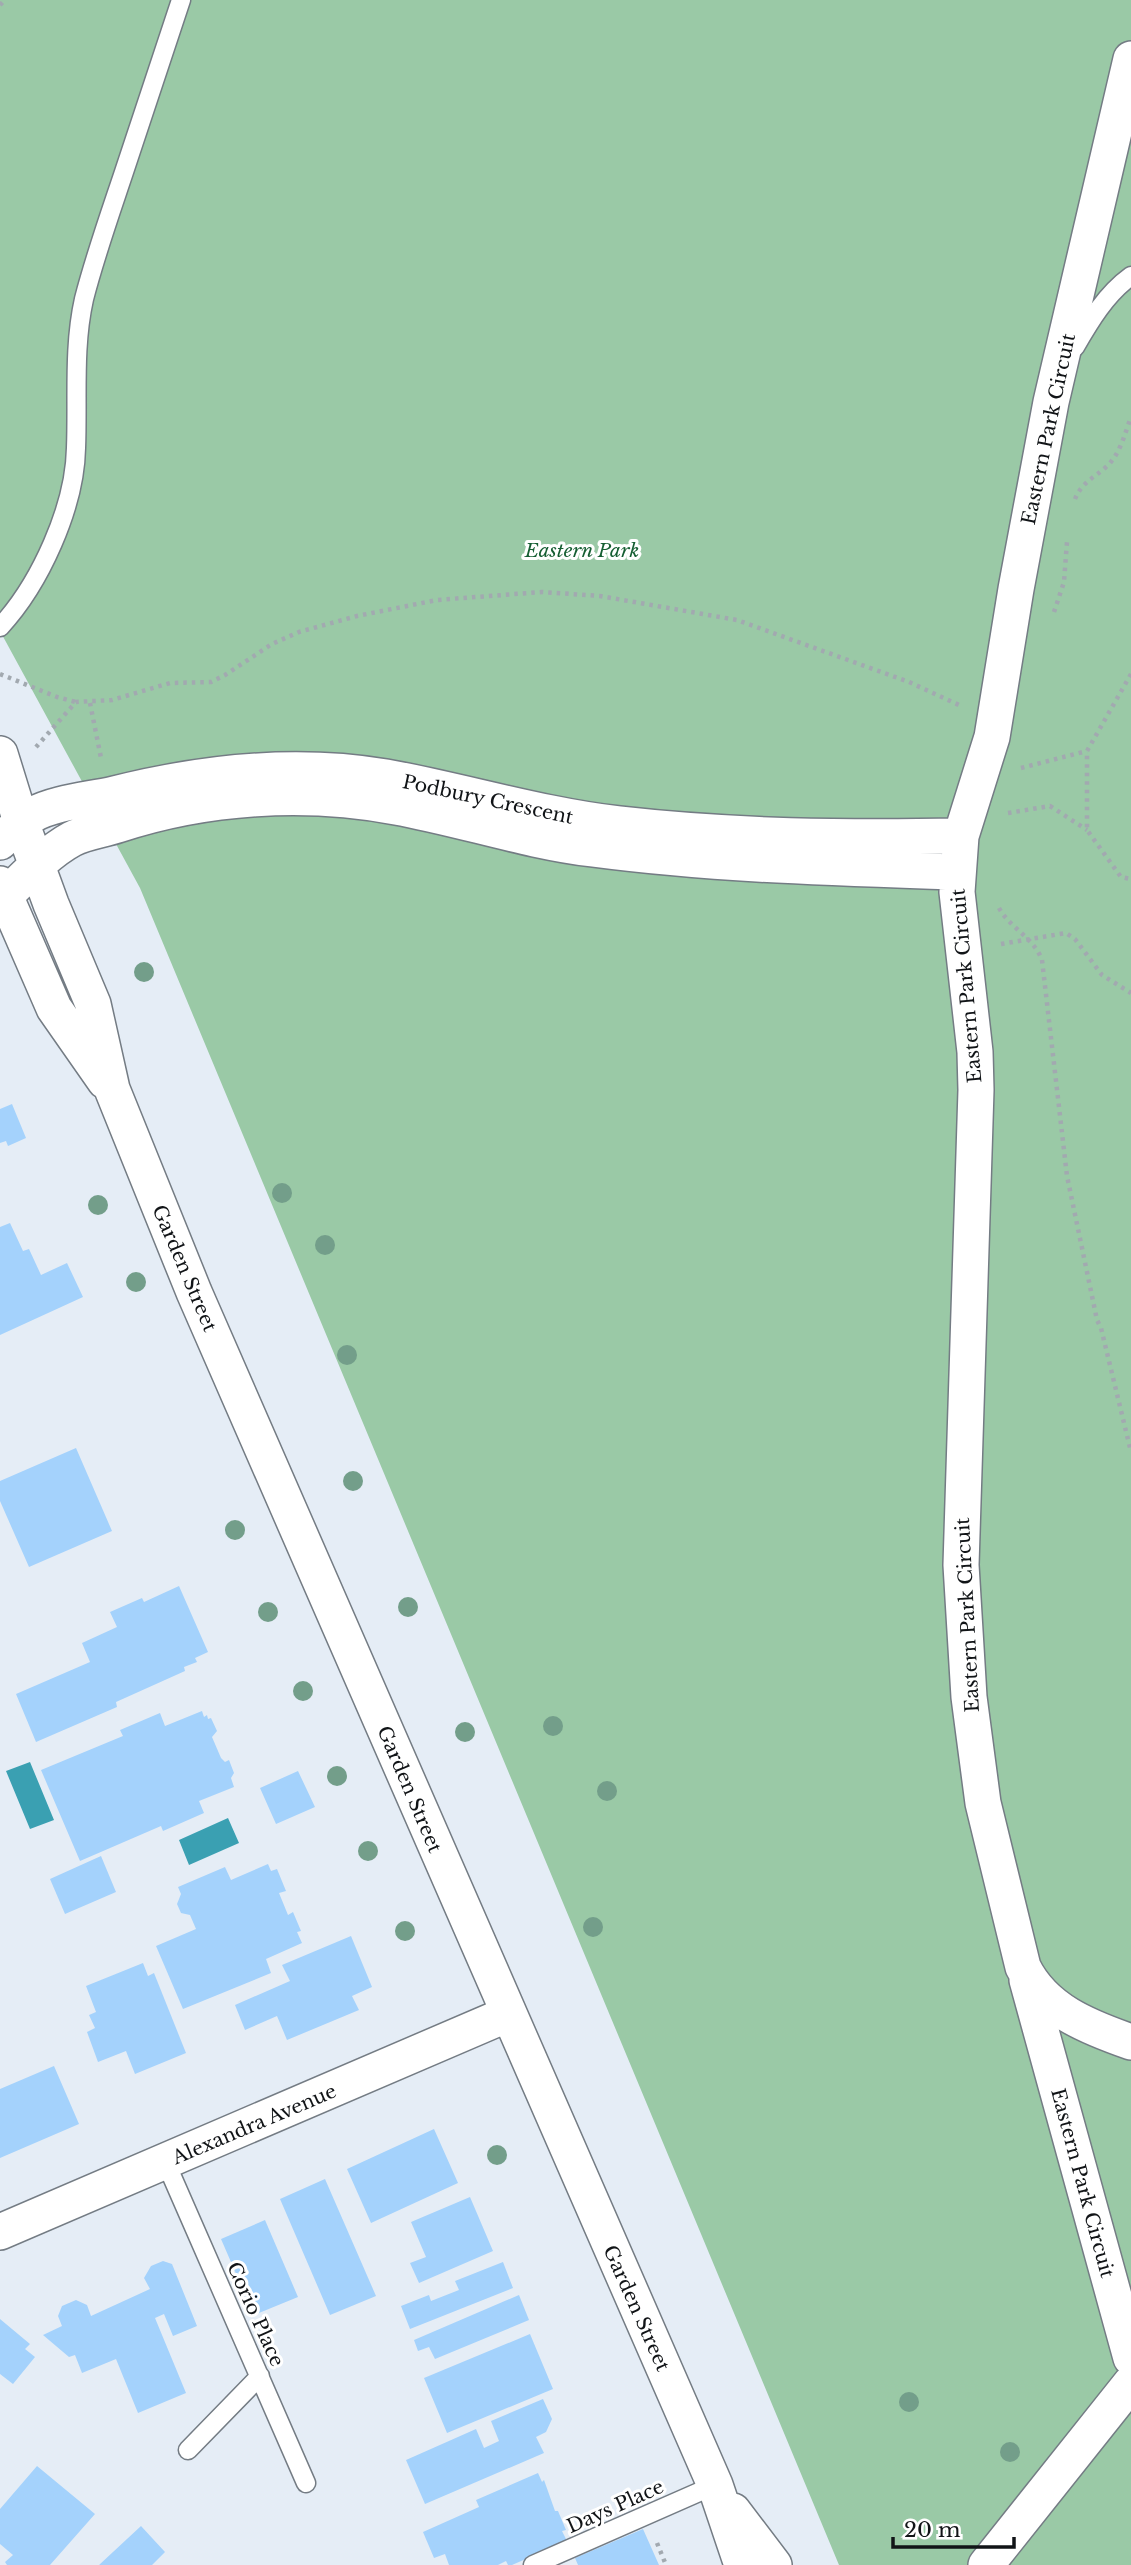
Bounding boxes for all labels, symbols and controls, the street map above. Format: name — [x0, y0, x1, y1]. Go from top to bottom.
street label: Eastern Park Circuit — [1017, 331, 1080, 527]
park label: Eastern Park — [524, 539, 639, 562]
street label: Podbury Crescent — [400, 770, 576, 829]
street label: Eastern Park Circuit — [946, 887, 986, 1084]
street label: Garden Street — [148, 1201, 222, 1336]
street label: Eastern Park Circuit — [951, 1516, 984, 1713]
street label: Garden Street — [373, 1722, 447, 1857]
street label: Alexandra Avenue — [168, 2079, 340, 2170]
street label: Eastern Park Circuit — [1046, 2086, 1119, 2281]
street label: Garden Street — [599, 2242, 675, 2375]
street label: Corio Place — [222, 2258, 289, 2370]
street label: Days Place — [563, 2475, 667, 2538]
scale bar — [893, 2506, 1014, 2550]
text: 20 m — [904, 2517, 961, 2543]

